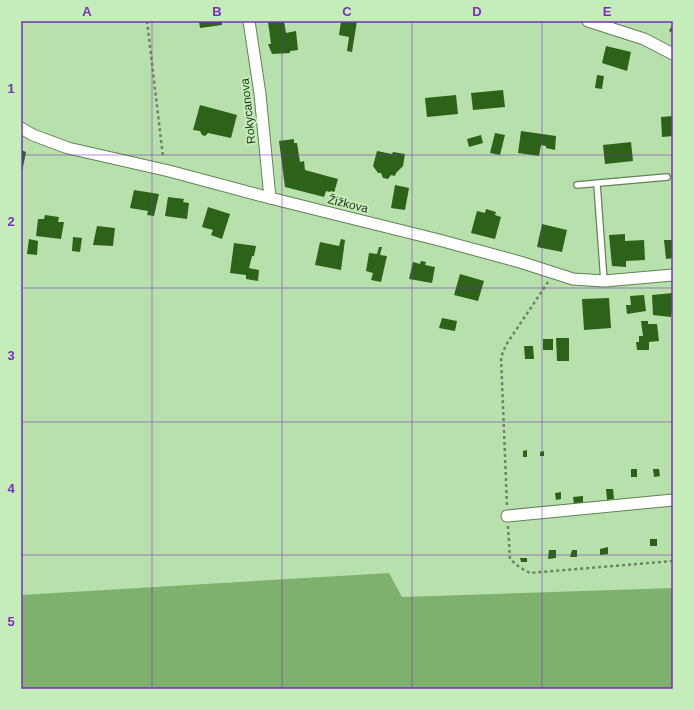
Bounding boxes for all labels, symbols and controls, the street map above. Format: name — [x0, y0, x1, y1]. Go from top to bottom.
text: A — [82, 4, 92, 19]
text: B — [212, 4, 222, 19]
text: C — [342, 4, 352, 19]
text: D — [472, 4, 482, 19]
text: E — [603, 4, 612, 19]
street label: Rokycanova — [238, 77, 258, 145]
text: 1 — [7, 81, 15, 96]
street label: Žižkova — [326, 191, 370, 216]
text: 2 — [7, 214, 15, 229]
text: 3 — [7, 348, 15, 363]
text: 4 — [7, 481, 15, 496]
text: 5 — [7, 614, 15, 629]

